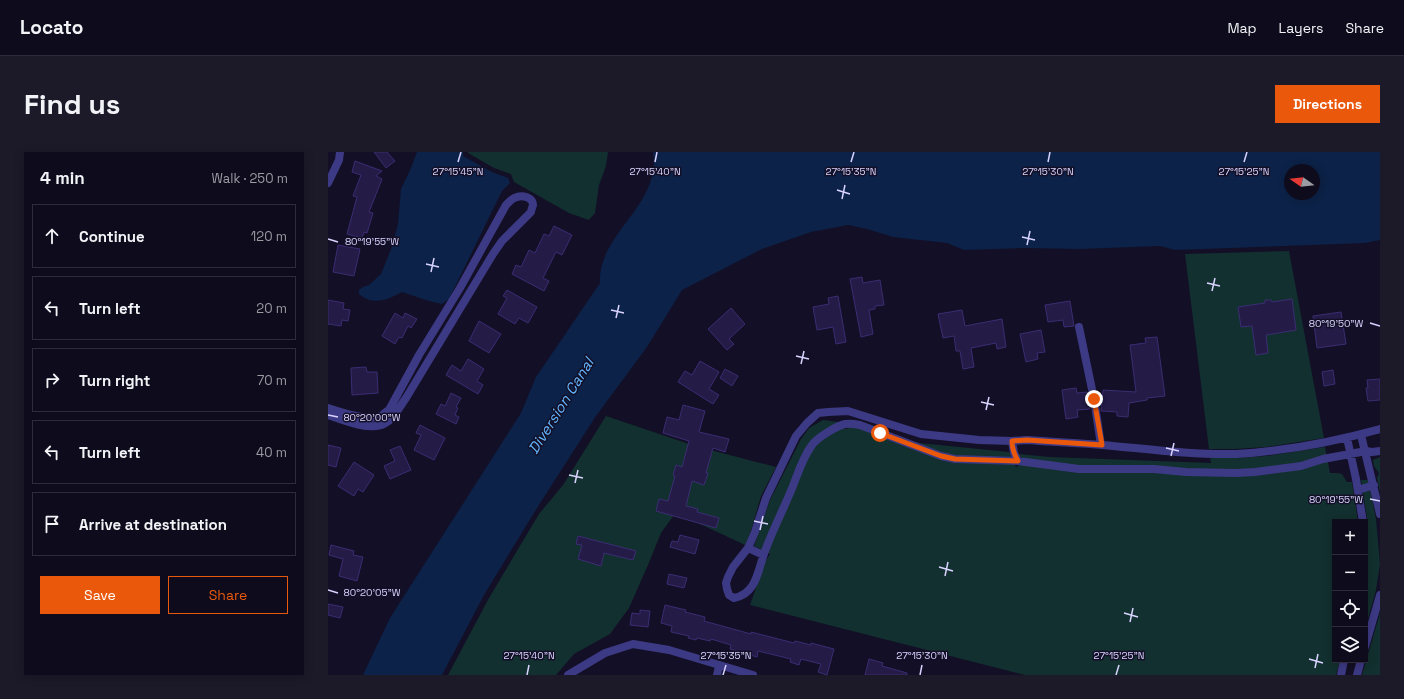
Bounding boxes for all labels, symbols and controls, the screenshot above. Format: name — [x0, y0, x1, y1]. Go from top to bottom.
text: Locato — [20, 15, 83, 40]
text: Map — [1227, 19, 1257, 37]
text: Layers — [1279, 19, 1323, 37]
text: Share — [1345, 19, 1384, 37]
button: Directions — [1275, 85, 1380, 123]
text: Find us — [24, 86, 121, 122]
north arrow — [1284, 164, 1320, 200]
text: 27°15'45"N — [433, 165, 483, 178]
text: 27°15'40"N — [629, 165, 681, 178]
text: 27°15'35"N — [825, 165, 877, 178]
text: 27°15'30"N — [1022, 165, 1074, 178]
text: 27°15'25"N — [1219, 165, 1270, 178]
text: 4 min — [40, 167, 85, 189]
text: Walk · 250 m — [212, 170, 288, 187]
icon: ahead — [41, 225, 63, 247]
text: Continue — [79, 227, 145, 246]
text: 120 m — [251, 228, 287, 245]
text: 80°19'55"W — [345, 235, 399, 248]
icon: left — [41, 297, 63, 319]
text: Turn left — [79, 299, 141, 318]
text: 20 m — [256, 300, 287, 317]
text: 80°19'50"W — [1309, 317, 1364, 330]
water label: Diversion Canal — [524, 352, 599, 457]
icon: right — [41, 369, 63, 391]
text: Turn right — [79, 371, 150, 390]
text: 70 m — [257, 372, 287, 389]
route end — [1085, 390, 1103, 408]
text: 80°20'00"W — [343, 411, 401, 424]
route start — [871, 424, 889, 442]
icon: left — [41, 441, 63, 463]
text: Turn left — [79, 443, 141, 462]
text: 40 m — [256, 444, 287, 461]
text: 80°19'55"W — [1309, 493, 1363, 506]
icon: arrive — [41, 513, 63, 535]
text: Arrive at destination — [79, 515, 227, 534]
map controls — [1332, 519, 1368, 663]
button: + — [1332, 519, 1368, 555]
button: − — [1332, 555, 1368, 591]
button: Save — [40, 576, 160, 614]
button: Share — [168, 576, 288, 614]
text: 80°20'05"W — [344, 586, 401, 599]
button: locate — [1332, 591, 1368, 627]
button: layers — [1332, 627, 1368, 663]
text: 27°15'40"N — [503, 649, 555, 662]
text: 27°15'35"N — [700, 649, 752, 662]
text: 27°15'30"N — [896, 649, 948, 662]
text: 27°15'25"N — [1094, 649, 1145, 662]

